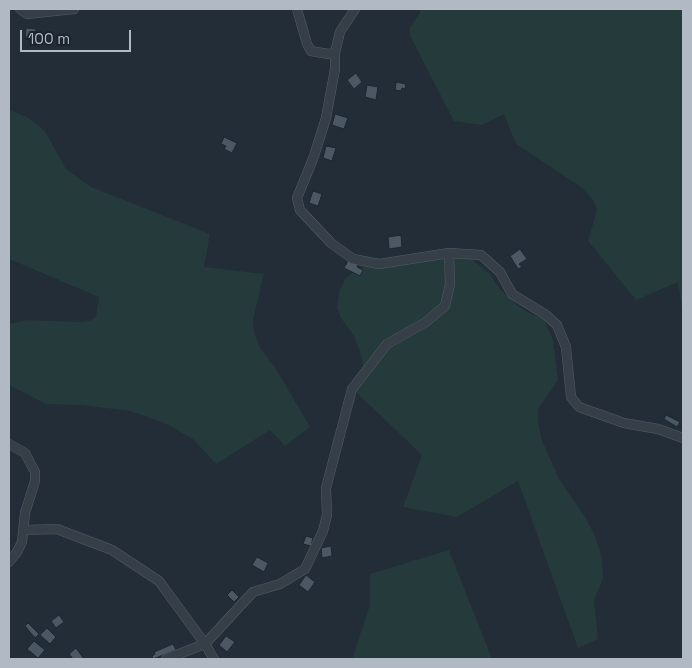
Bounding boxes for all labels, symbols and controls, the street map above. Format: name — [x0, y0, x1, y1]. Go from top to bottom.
scale bar — [22, 20, 134, 52]
text: 100 m — [28, 29, 70, 48]

